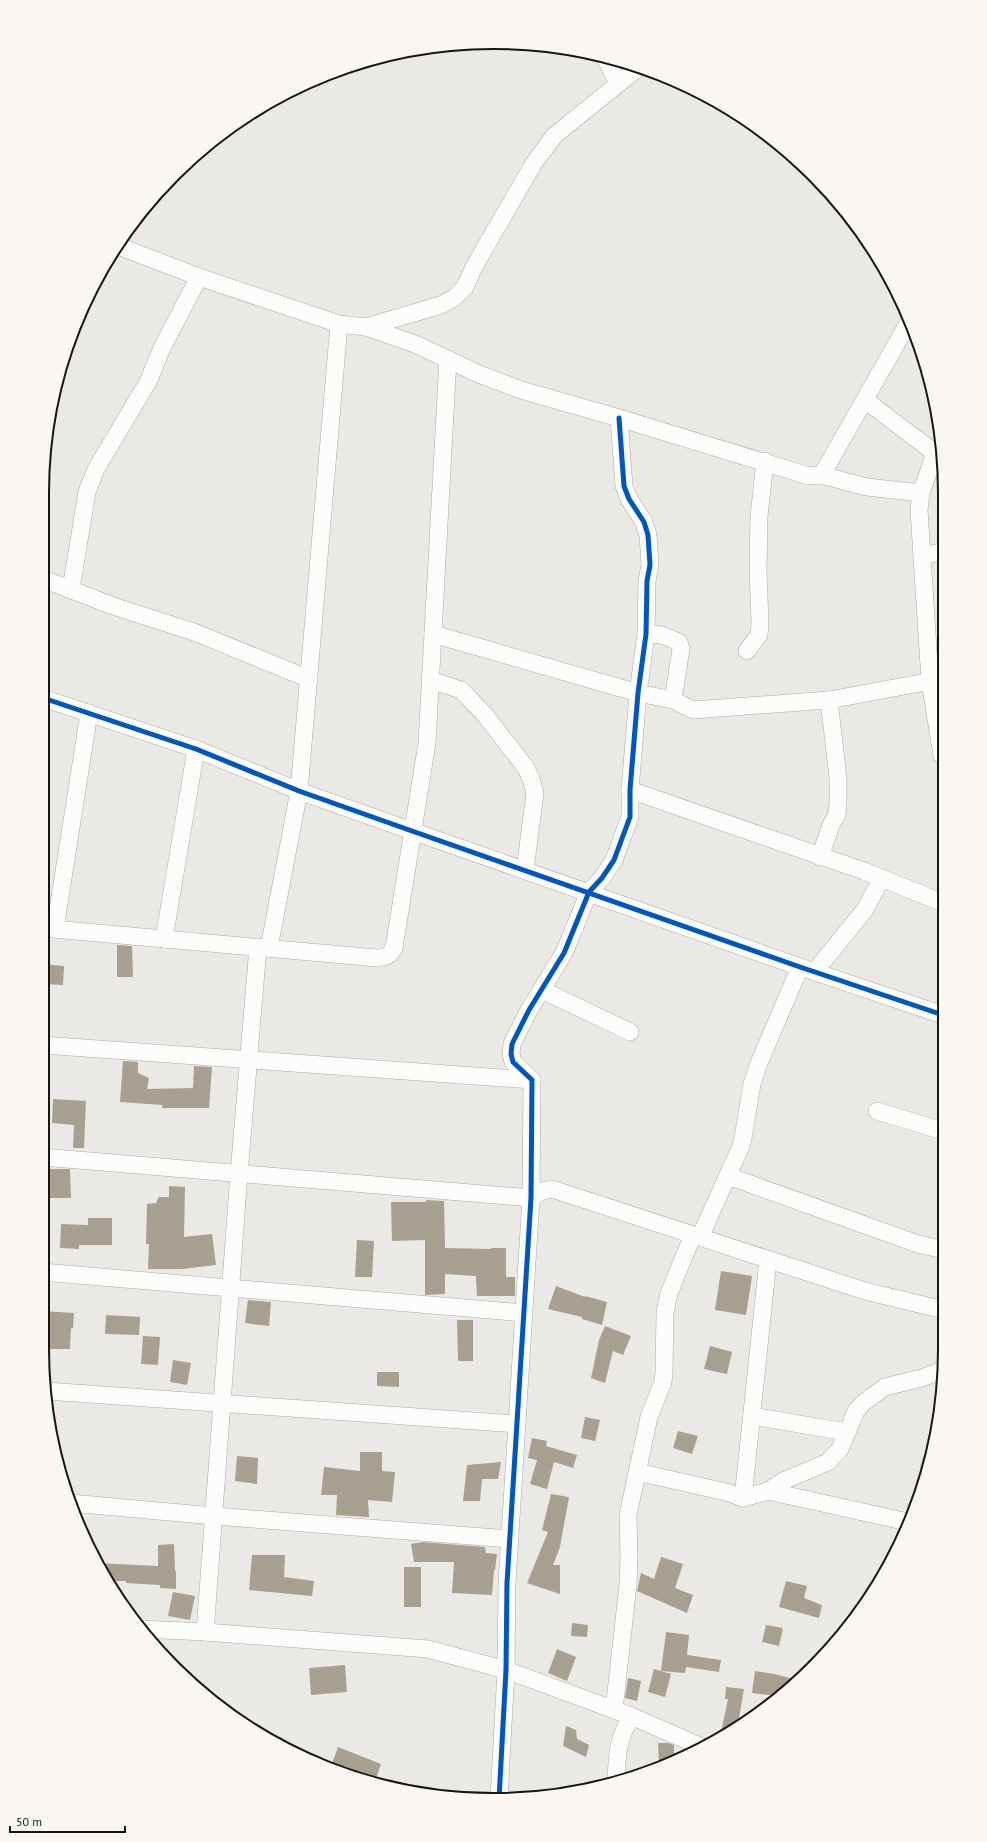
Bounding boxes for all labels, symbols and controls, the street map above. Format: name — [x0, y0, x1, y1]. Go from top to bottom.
scale bar — [10, 1808, 125, 1834]
text: 50 m — [16, 1814, 42, 1829]

